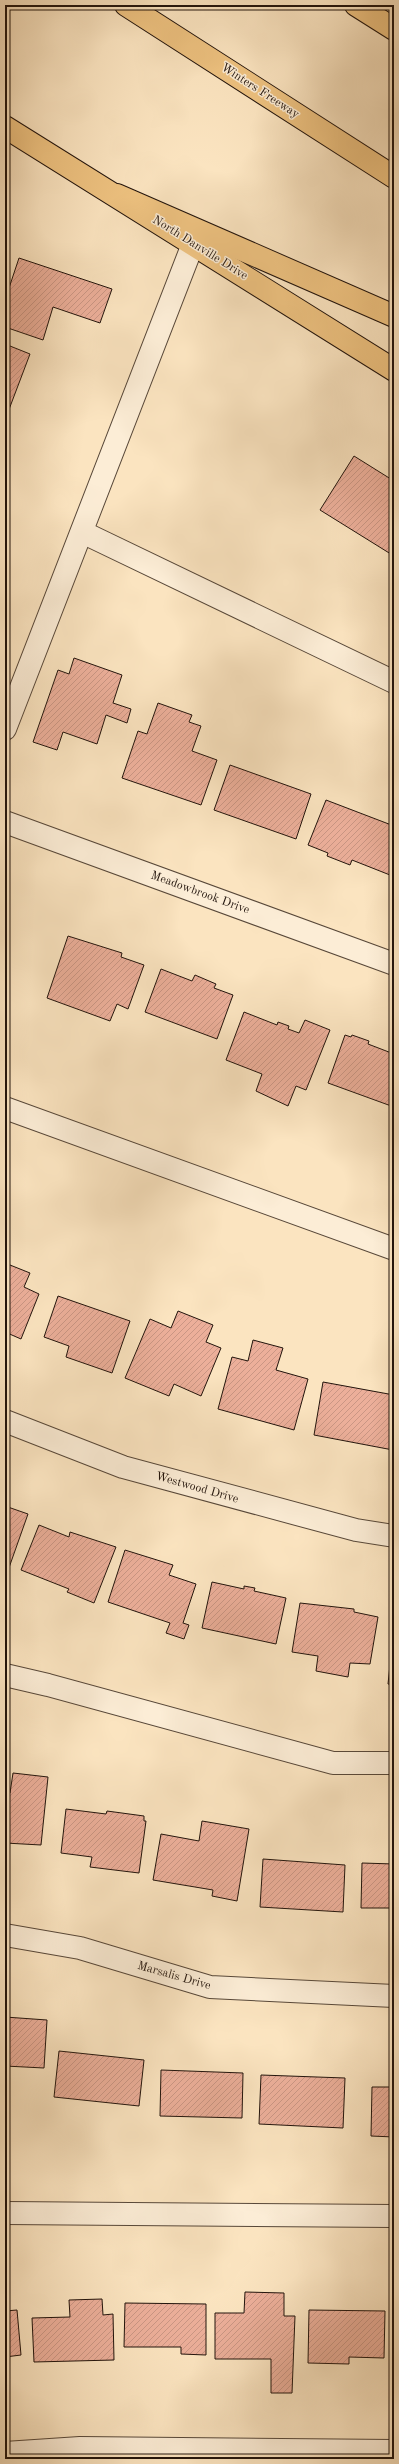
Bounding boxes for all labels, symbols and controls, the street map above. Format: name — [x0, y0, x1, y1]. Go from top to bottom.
street label: Winters Freeway — [219, 61, 302, 121]
street label: North Danville Drive — [150, 214, 250, 282]
street label: Meadowbrook Drive — [149, 870, 251, 917]
street label: Westwood Drive — [154, 1470, 240, 1506]
street label: Marsalis Drive — [136, 1960, 213, 1992]

